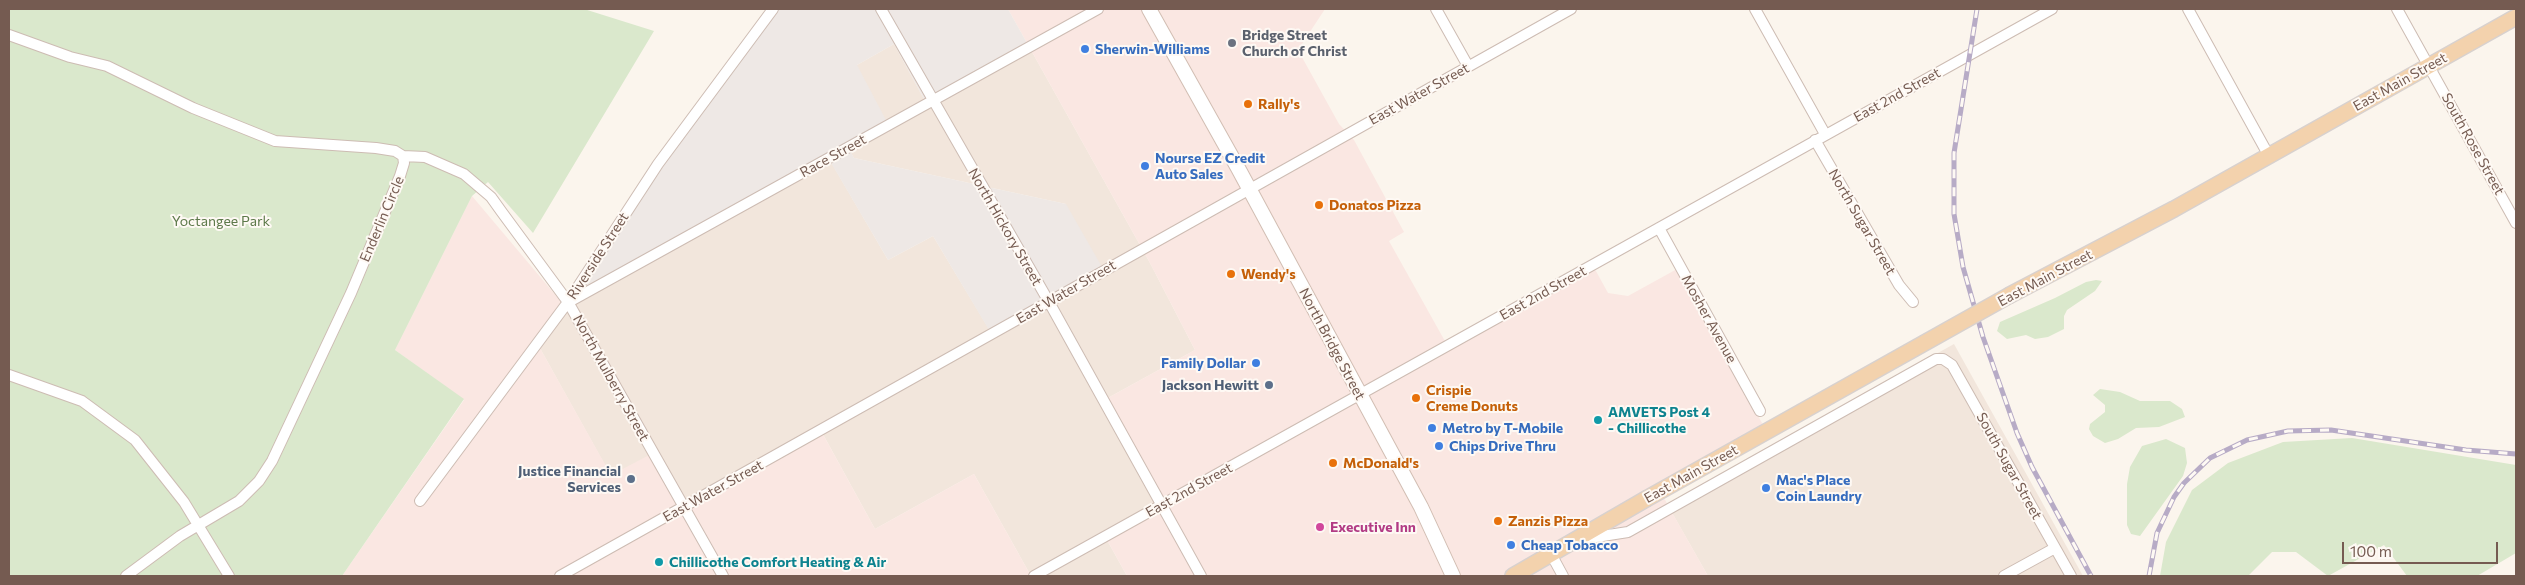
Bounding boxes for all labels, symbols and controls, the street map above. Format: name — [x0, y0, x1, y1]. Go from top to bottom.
place label: Bridge Street Church of Christ — [1242, 27, 1347, 59]
marker: Bridge Street Church of Christ — [1226, 37, 1238, 49]
place label: Sherwin-Williams — [1095, 41, 1210, 57]
marker: Sherwin-Williams — [1079, 43, 1091, 55]
street label: East Main Street — [2350, 49, 2450, 115]
street label: East Water Street — [1366, 59, 1472, 129]
street label: East 2nd Street — [1851, 64, 1943, 126]
street label: South Rose Street — [2438, 90, 2508, 198]
place label: Rally's — [1258, 96, 1300, 112]
marker: Rally's — [1242, 98, 1254, 110]
street label: Race Street — [797, 131, 869, 181]
place label: Nourse EZ Credit Auto Sales — [1155, 150, 1265, 182]
marker: Nourse EZ Credit Auto Sales — [1139, 160, 1151, 172]
street label: North Hickory Street — [965, 165, 1045, 289]
street label: North Sugar Street — [1825, 166, 1899, 278]
street label: Enderlin Circle — [356, 174, 408, 264]
place label: Donatos Pizza — [1329, 197, 1421, 213]
marker: Donatos Pizza — [1313, 199, 1325, 211]
street label: Riverside Street — [564, 209, 632, 303]
park label: Yoctangee Park — [172, 213, 270, 229]
street label: East Main Street — [1995, 246, 2095, 310]
street label: East Water Street — [1013, 257, 1119, 327]
street label: East 2nd Street — [1497, 262, 1589, 324]
place label: Wendy's — [1241, 266, 1296, 282]
marker: Wendy's — [1225, 268, 1237, 280]
street label: Mosher Avenue — [1678, 272, 1740, 366]
street label: North Bridge Street — [1295, 285, 1369, 403]
street label: North Mulberry Street — [569, 312, 653, 444]
place label: Family Dollar — [1161, 355, 1246, 371]
marker: Family Dollar — [1250, 357, 1262, 369]
place label: Jackson Hewitt — [1162, 377, 1259, 393]
marker: Jackson Hewitt — [1263, 379, 1275, 391]
place label: Crispie Creme Donuts — [1426, 382, 1518, 414]
marker: Crispie Creme Donuts — [1410, 392, 1422, 404]
place label: AMVETS Post 4 - Chillicothe — [1608, 404, 1710, 437]
street label: South Sugar Street — [1973, 410, 2045, 522]
marker: AMVETS Post 4 - Chillicothe — [1592, 414, 1604, 426]
place label: Metro by T-Mobile — [1442, 420, 1563, 436]
marker: Metro by T-Mobile — [1426, 422, 1438, 434]
place label: Chips Drive Thru — [1449, 438, 1556, 454]
marker: Chips Drive Thru — [1433, 440, 1445, 452]
street label: East Main Street — [1641, 441, 1741, 507]
place label: McDonald's — [1343, 455, 1419, 471]
street label: East Water Street — [660, 456, 766, 526]
marker: McDonald's — [1327, 457, 1339, 469]
street label: East 2nd Street — [1143, 459, 1235, 521]
place label: Justice Financial Services — [518, 463, 621, 496]
place label: Mac's Place Coin Laundry — [1776, 472, 1862, 504]
marker: Justice Financial Services — [625, 473, 637, 485]
marker: Mac's Place Coin Laundry — [1760, 482, 1772, 494]
place label: Zanzis Pizza — [1508, 513, 1588, 529]
marker: Zanzis Pizza — [1492, 515, 1504, 527]
place label: Executive Inn — [1330, 519, 1416, 535]
marker: Executive Inn — [1314, 521, 1326, 533]
scale bar — [2345, 532, 2501, 564]
place label: Cheap Tobacco — [1521, 537, 1618, 553]
marker: Cheap Tobacco — [1505, 539, 1517, 551]
text: 100 m — [2350, 542, 2392, 560]
place label: Chillicothe Comfort Heating & Air — [669, 554, 886, 570]
marker: Chillicothe Comfort Heating & Air — [653, 556, 665, 568]

